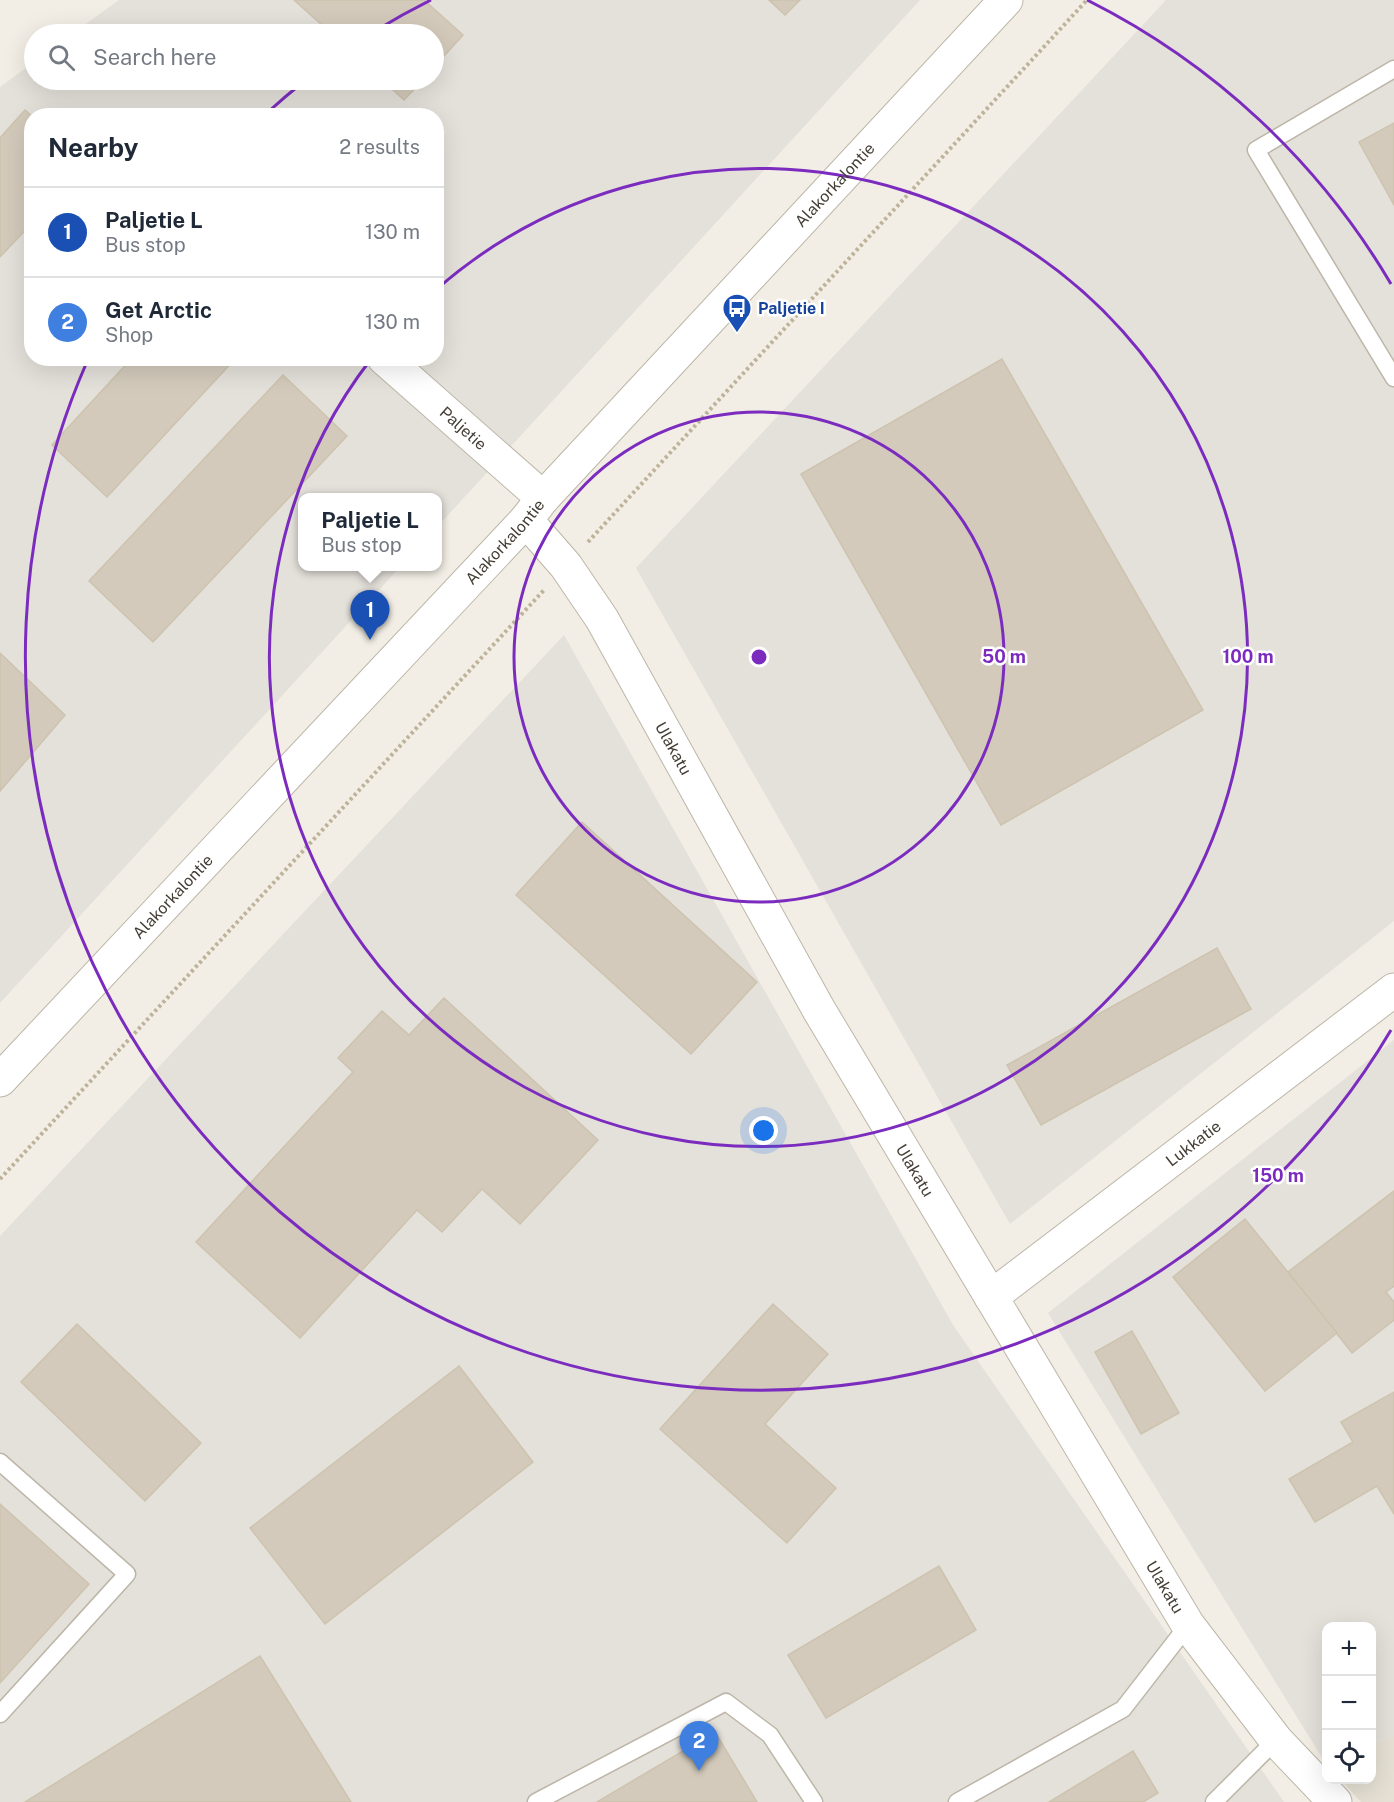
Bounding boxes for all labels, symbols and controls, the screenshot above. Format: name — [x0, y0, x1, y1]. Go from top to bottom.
search box — [24, 24, 444, 90]
icon: search — [45, 41, 78, 74]
text: Search here — [93, 44, 217, 70]
text: Nearby — [48, 132, 138, 163]
text: 2 results — [339, 135, 420, 159]
street label: Alakorkalontie — [791, 138, 878, 231]
text: Paljetie L — [105, 207, 203, 233]
text: 1 — [63, 220, 72, 244]
text: 130 m — [365, 220, 420, 244]
text: Bus stop — [105, 233, 186, 257]
bus stop icon: Paljetie I — [721, 292, 753, 334]
text: Get Arctic — [105, 297, 212, 323]
place label: Paljetie I — [758, 299, 825, 318]
text: 2 — [61, 310, 74, 334]
text: 130 m — [365, 310, 420, 334]
text: Shop — [105, 323, 153, 347]
street label: Paljetie — [436, 402, 491, 454]
popup — [298, 493, 442, 571]
street label: Alakorkalontie — [461, 495, 548, 588]
text: Paljetie L — [321, 507, 419, 533]
text: Bus stop — [321, 533, 402, 557]
pin: 1 — [350, 590, 389, 640]
text: 50 m — [982, 646, 1026, 667]
text: 100 m — [1222, 646, 1274, 667]
centre of rings — [749, 647, 769, 667]
street label: Ulakatu — [652, 719, 696, 778]
street label: Alakorkalontie — [129, 850, 217, 942]
your location — [749, 1116, 778, 1145]
street label: Lukkatie — [1162, 1116, 1224, 1170]
street label: Ulakatu — [892, 1141, 938, 1200]
text: 150 m — [1252, 1165, 1304, 1186]
street label: Ulakatu — [1142, 1557, 1188, 1617]
map controls — [1322, 1622, 1376, 1784]
button: + — [1322, 1622, 1376, 1676]
button: − — [1322, 1676, 1376, 1730]
pin: 2 — [680, 1722, 718, 1771]
button: locate — [1322, 1730, 1376, 1784]

